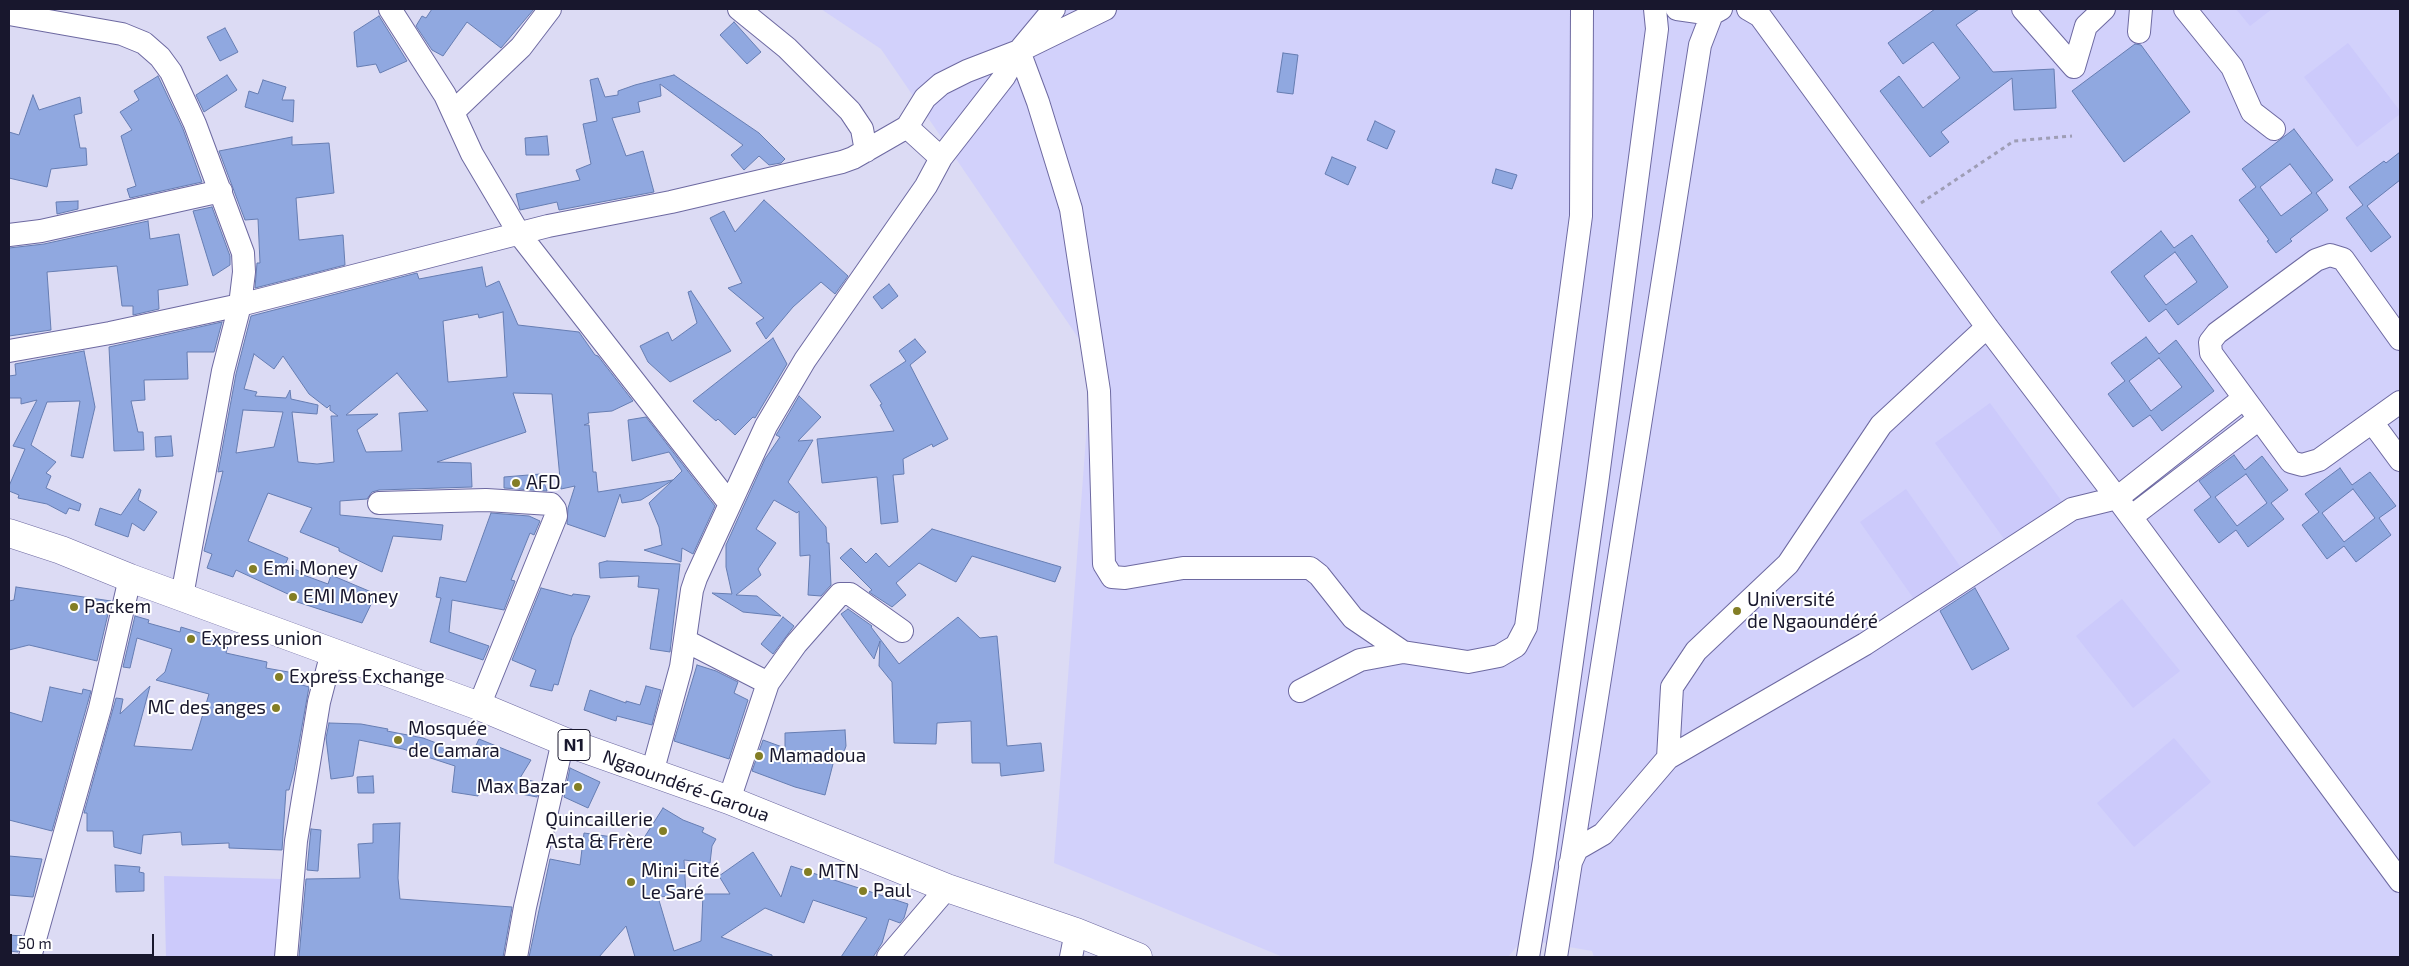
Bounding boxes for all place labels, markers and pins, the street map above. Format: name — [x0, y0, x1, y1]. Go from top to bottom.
place label: AFD — [526, 472, 561, 494]
marker: AFD — [510, 477, 522, 489]
place label: Emi Money — [263, 558, 358, 580]
marker: Emi Money — [247, 563, 259, 575]
place label: EMI Money — [303, 586, 398, 608]
place label: Université de Ngaoundéré — [1747, 589, 1878, 633]
marker: EMI Money — [287, 591, 299, 603]
place label: Packem — [84, 596, 151, 618]
marker: Packem — [68, 601, 80, 613]
marker: Université de Ngaoundéré — [1731, 605, 1743, 617]
place label: Express union — [201, 628, 322, 650]
marker: Express union — [185, 633, 197, 645]
place label: Express Exchange — [289, 666, 445, 688]
marker: Express Exchange — [273, 671, 285, 683]
place label: MC des anges — [147, 697, 266, 719]
marker: MC des anges — [270, 702, 282, 714]
place label: Mosquée de Camara — [408, 718, 500, 762]
marker: Mosquée de Camara — [392, 734, 404, 746]
place label: Mamadoua — [769, 745, 866, 767]
marker: Mamadoua — [753, 750, 765, 762]
place label: Max Bazar — [477, 776, 568, 798]
marker: Max Bazar — [572, 781, 584, 793]
place label: Quincaillerie Asta & Frère — [545, 809, 653, 853]
marker: Quincaillerie Asta & Frère — [657, 825, 669, 837]
place label: Mini-Cité Le Saré — [641, 860, 720, 904]
place label: MTN — [818, 861, 859, 883]
marker: MTN — [802, 866, 814, 878]
marker: Mini-Cité Le Saré — [625, 876, 637, 888]
place label: Paul — [873, 880, 911, 902]
marker: Paul — [857, 885, 869, 897]

